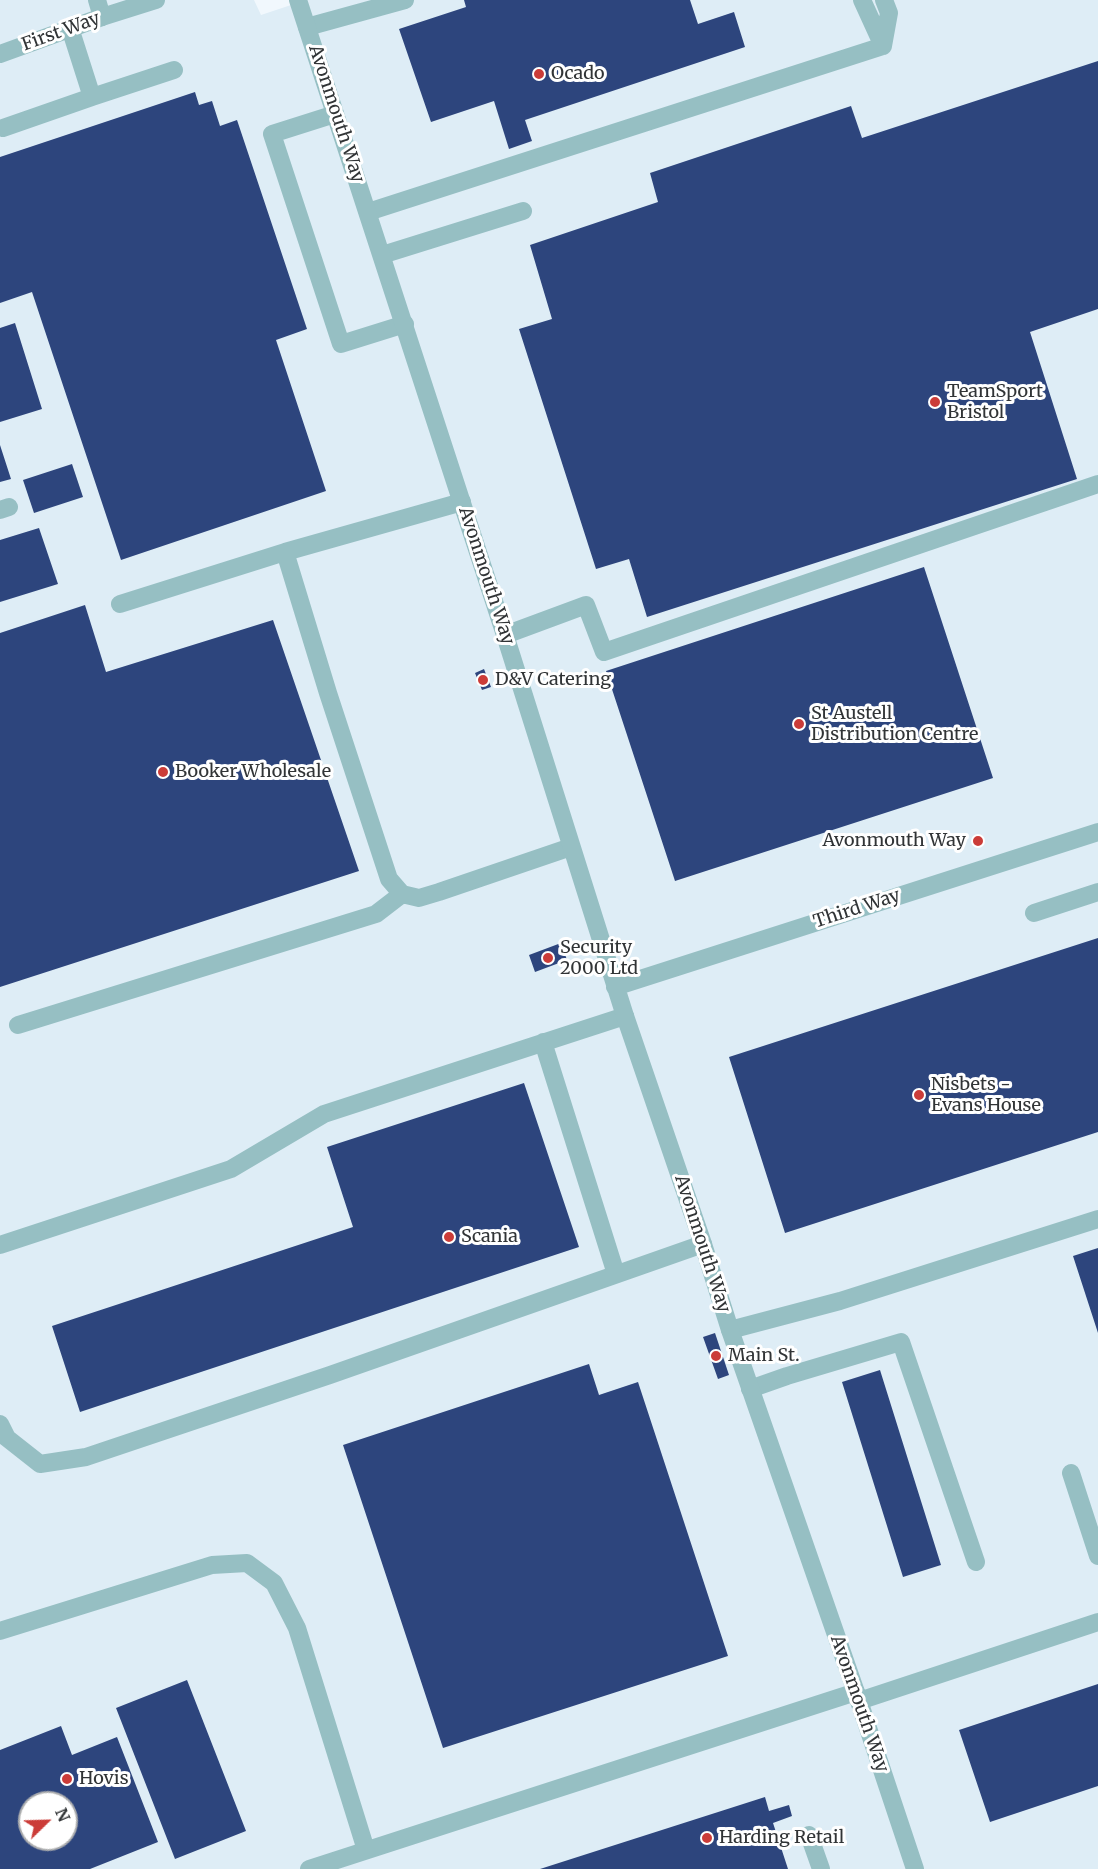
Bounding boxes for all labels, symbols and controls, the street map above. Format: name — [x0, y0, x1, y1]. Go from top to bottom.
street label: First Way — [19, 8, 103, 56]
street label: Avonmouth Way — [304, 42, 368, 186]
place label: Ocado — [551, 63, 605, 85]
marker: Ocado — [532, 67, 546, 81]
place label: TeamSport Bristol — [947, 381, 1043, 424]
marker: TeamSport Bristol — [928, 395, 942, 409]
street label: Avonmouth Way — [454, 504, 518, 648]
place label: D&V Catering — [495, 669, 611, 691]
marker: D&V Catering — [476, 673, 490, 687]
place label: St Austell Distribution Centre — [811, 703, 978, 746]
marker: St Austell Distribution Centre — [792, 717, 806, 731]
place label: Booker Wholesale — [175, 761, 331, 783]
marker: Booker Wholesale — [156, 765, 170, 779]
place label: Avonmouth Way — [823, 830, 966, 852]
marker: Avonmouth Way — [971, 834, 985, 848]
street label: Third Way — [811, 885, 903, 933]
place label: Security 2000 Ltd — [560, 937, 638, 980]
marker: Security 2000 Ltd — [541, 951, 555, 965]
place label: Nisbets - Evans House — [931, 1074, 1041, 1116]
marker: Nisbets - Evans House — [912, 1088, 926, 1102]
street label: Avonmouth Way — [670, 1172, 734, 1316]
place label: Scania — [461, 1226, 518, 1248]
marker: Scania — [442, 1230, 456, 1244]
place label: Main St. — [728, 1345, 800, 1367]
marker: Main St. — [709, 1349, 723, 1363]
street label: Avonmouth Way — [825, 1633, 893, 1775]
place label: Hovis — [79, 1768, 128, 1790]
marker: Hovis — [60, 1772, 74, 1786]
north arrow — [18, 1791, 78, 1851]
text: N — [51, 1805, 74, 1824]
place label: Harding Retail — [719, 1827, 844, 1849]
marker: Harding Retail — [700, 1831, 714, 1845]

